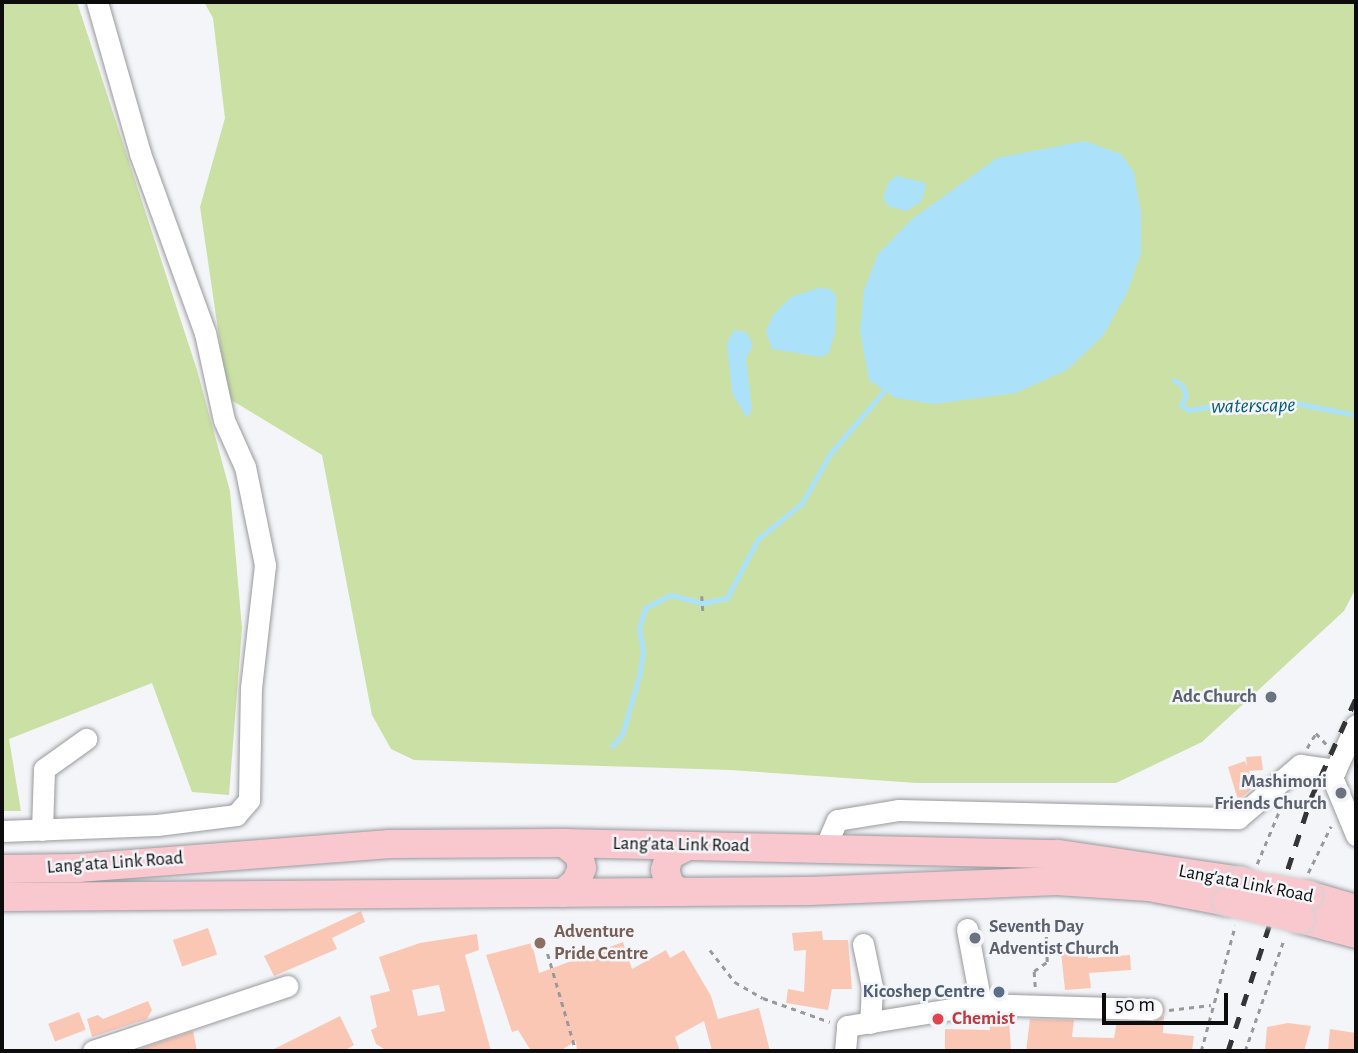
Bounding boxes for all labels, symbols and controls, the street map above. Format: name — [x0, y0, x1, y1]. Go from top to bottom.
water label: waterscape — [1210, 393, 1296, 419]
place label: Adc Church — [1172, 686, 1257, 708]
marker: Adc Church — [1263, 689, 1279, 705]
place label: Mashimoni Friends Church — [1214, 771, 1327, 815]
marker: Mashimoni Friends Church — [1333, 785, 1349, 801]
street label: Lang'ata Link Road — [612, 832, 750, 858]
street label: Lang'ata Link Road — [46, 847, 184, 879]
street label: Lang'ata Link Road — [1177, 860, 1315, 908]
place label: Seventh Day Adventist Church — [989, 916, 1119, 960]
place label: Adventure Pride Centre — [554, 921, 648, 965]
marker: Seventh Day Adventist Church — [967, 930, 983, 946]
marker: Adventure Pride Centre — [532, 935, 548, 951]
scale bar — [1106, 979, 1232, 1023]
place label: Kicoshep Centre — [863, 981, 985, 1003]
marker: Kicoshep Centre — [991, 984, 1007, 1000]
text: 50 m — [1115, 994, 1155, 1015]
place label: Chemist — [952, 1008, 1015, 1030]
marker: Chemist — [930, 1011, 946, 1027]

